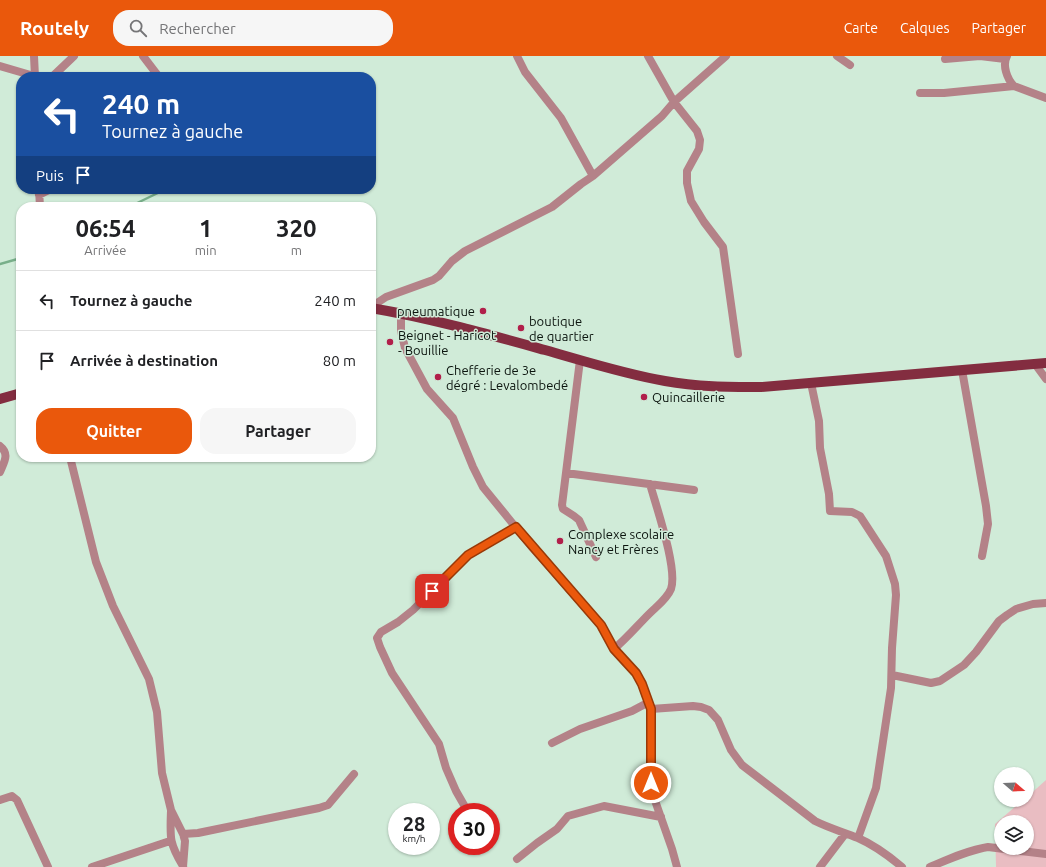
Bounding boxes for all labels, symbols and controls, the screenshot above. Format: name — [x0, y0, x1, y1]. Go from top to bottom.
search box — [113, 10, 393, 46]
text: Routely — [20, 17, 89, 39]
icon: search — [127, 17, 149, 39]
text: Rechercher — [159, 20, 236, 37]
text: Carte — [844, 20, 878, 36]
text: Calques — [900, 20, 949, 36]
text: Partager — [971, 20, 1026, 36]
icon: left — [36, 88, 88, 140]
text: 240 m — [102, 88, 180, 119]
text: Tournez à gauche — [102, 121, 243, 141]
icon: arrive — [72, 164, 94, 186]
text: Puis — [36, 167, 64, 184]
text: 06:54 — [75, 215, 135, 242]
text: 1 — [199, 215, 212, 242]
text: 320 — [276, 215, 317, 242]
text: Arrivée — [84, 243, 126, 257]
text: min — [195, 243, 217, 257]
text: m — [291, 243, 302, 257]
icon: left — [36, 290, 58, 312]
text: Tournez à gauche — [70, 292, 193, 309]
text: 240 m — [314, 292, 356, 309]
place label: pneumatique — [397, 304, 475, 318]
marker: pneumatique — [478, 306, 488, 316]
place label: boutique de quartier — [529, 314, 594, 343]
marker: boutique de quartier — [516, 323, 526, 333]
place label: Beignet - Haricot - Bouillie — [398, 328, 496, 357]
marker: Beignet - Haricot - Bouillie — [385, 337, 395, 347]
icon: arrive — [36, 350, 58, 372]
text: Arrivée à destination — [70, 352, 218, 369]
text: 80 m — [323, 352, 356, 369]
place label: Chefferie de 3e dégré : Levalombedé — [446, 363, 568, 392]
marker: Chefferie de 3e dégré : Levalombedé — [433, 372, 443, 382]
place label: Quincaillerie — [652, 390, 725, 405]
marker: Quincaillerie — [639, 392, 649, 402]
button: Quitter — [36, 408, 192, 454]
button: Partager — [200, 408, 356, 454]
place label: Complexe scolaire Nancy et Frères — [568, 527, 674, 556]
marker: Complexe scolaire Nancy et Frères — [555, 536, 565, 546]
pin — [415, 574, 449, 608]
icon: arrive — [421, 580, 443, 602]
position arrow — [630, 762, 672, 804]
north arrow — [994, 767, 1034, 807]
map controls — [994, 767, 1034, 855]
speed limit sign: 30 — [448, 803, 500, 855]
text: 28 — [403, 812, 425, 835]
button: layers — [994, 815, 1034, 855]
text: km/h — [402, 833, 426, 844]

